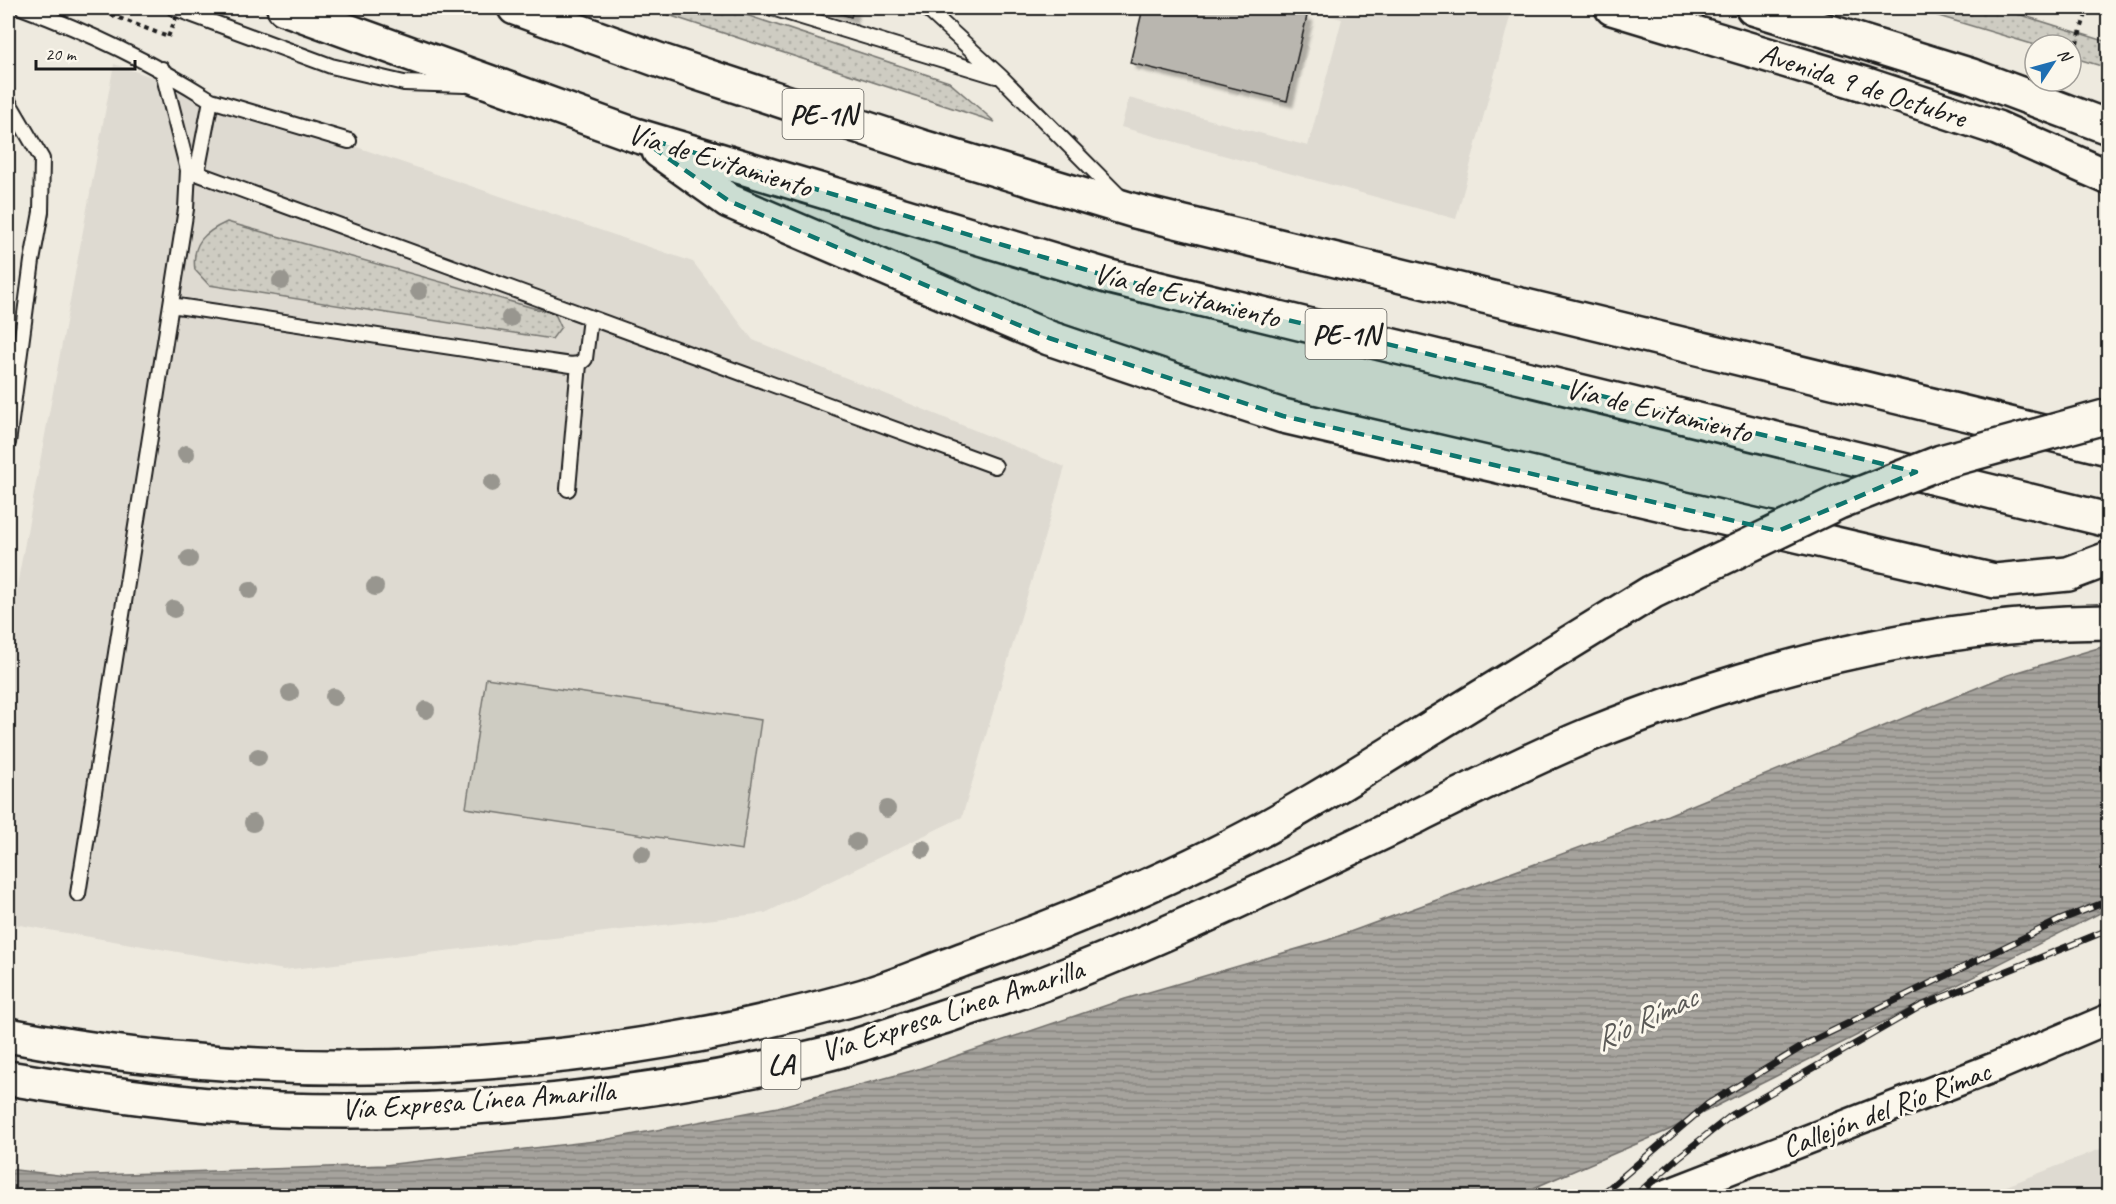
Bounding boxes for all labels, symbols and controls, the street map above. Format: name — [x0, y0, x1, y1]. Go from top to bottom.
scale bar — [36, 33, 135, 71]
north arrow — [2023, 33, 2083, 93]
street label: Avenida 9 de Octubre — [1755, 34, 1973, 137]
text: 20 m — [45, 43, 78, 65]
text: N — [2053, 45, 2077, 67]
road number: PE-1N — [782, 89, 864, 139]
street label: Vía de Evitamiento — [624, 114, 818, 206]
street label: Vía de Evitamiento — [1090, 254, 1285, 337]
road number: PE-1N — [1306, 309, 1386, 359]
street label: Vía de Evitamiento — [1562, 369, 1757, 452]
street label: Vía Expresa Línea Amarilla — [816, 949, 1090, 1070]
water label: Río Rímac — [1587, 975, 1706, 1060]
road number: LA — [762, 1039, 800, 1089]
street label: Callejón del Río Rímac — [1776, 1051, 1997, 1166]
street label: Vía Expresa Línea Amarilla — [340, 1071, 618, 1129]

